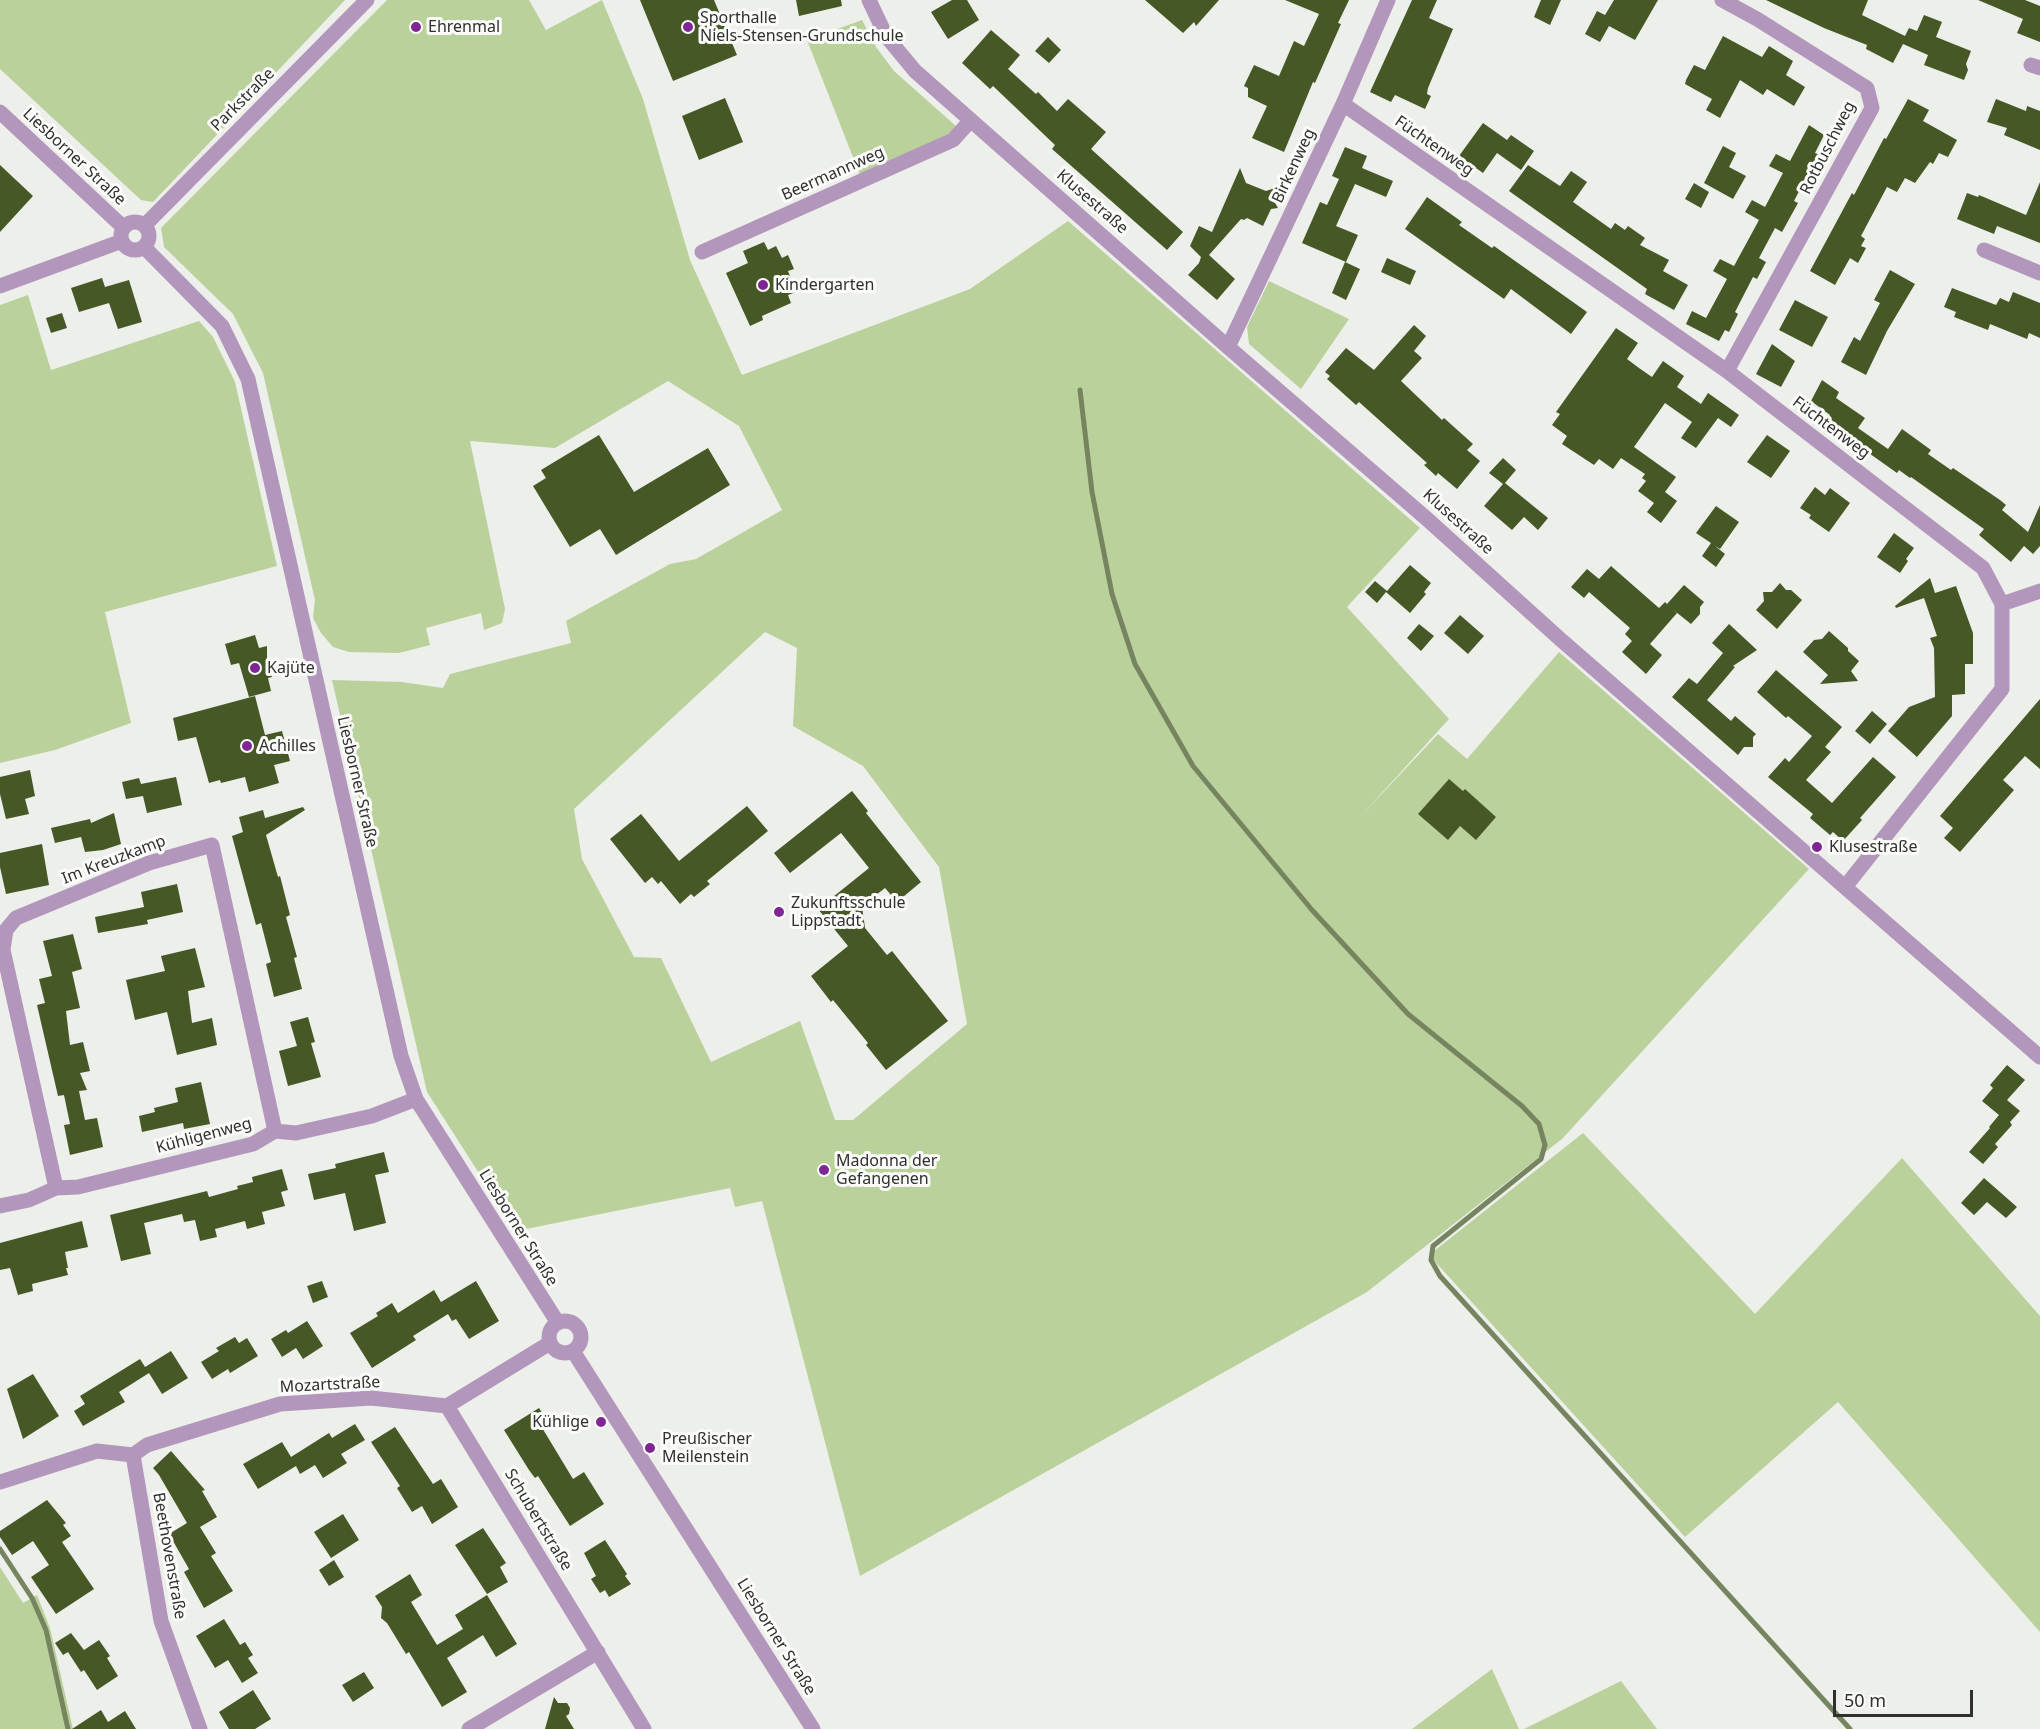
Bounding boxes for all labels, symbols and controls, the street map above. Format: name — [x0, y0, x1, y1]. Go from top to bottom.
place label: Sporthalle Niels-Stensen-Grundschule — [700, 8, 904, 46]
place label: Ehrenmal — [428, 17, 500, 37]
marker: Ehrenmal — [409, 20, 423, 34]
marker: Sporthalle Niels-Stensen-Grundschule — [681, 20, 695, 34]
street label: Parkstraße — [207, 64, 279, 136]
street label: Rotbuschweg — [1796, 98, 1860, 198]
street label: Liesborner Straße — [18, 104, 130, 210]
street label: Füchtenweg — [1391, 112, 1477, 180]
street label: Birkenweg — [1268, 126, 1320, 206]
street label: Beermannweg — [779, 143, 887, 205]
street label: Klusestraße — [1052, 166, 1132, 238]
place label: Kindergarten — [775, 275, 874, 295]
marker: Kindergarten — [756, 278, 770, 292]
street label: Füchtenweg — [1789, 393, 1873, 463]
street label: Klusestraße — [1419, 485, 1497, 559]
place label: Kajüte — [267, 658, 315, 678]
marker: Kajüte — [248, 661, 262, 675]
street label: Liesborner Straße — [333, 715, 381, 849]
place label: Achilles — [259, 736, 316, 756]
marker: Achilles — [240, 739, 254, 753]
street label: Im Kreuzkamp — [59, 831, 169, 889]
place label: Klusestraße — [1829, 837, 1917, 857]
marker: Klusestraße — [1810, 840, 1824, 854]
place label: Zukunftsschule Lippstadt — [791, 893, 906, 931]
marker: Zukunftsschule Lippstadt — [772, 905, 786, 919]
street label: Kühligenweg — [154, 1114, 254, 1158]
place label: Madonna der Gefangenen — [836, 1151, 937, 1189]
marker: Madonna der Gefangenen — [817, 1163, 831, 1177]
street label: Liesborner Straße — [474, 1166, 562, 1290]
street label: Mozartstraße — [279, 1373, 381, 1397]
place label: Kühlige — [532, 1412, 589, 1432]
marker: Kühlige — [594, 1415, 608, 1429]
place label: Preußischer Meilenstein — [662, 1429, 752, 1467]
marker: Preußischer Meilenstein — [643, 1441, 657, 1455]
street label: Schubertstraße — [500, 1466, 576, 1574]
street label: Beethovenstraße — [148, 1491, 190, 1621]
street label: Liesborner Straße — [732, 1575, 820, 1699]
scale bar — [1836, 1678, 1976, 1716]
text: 50 m — [1844, 1688, 1886, 1712]

